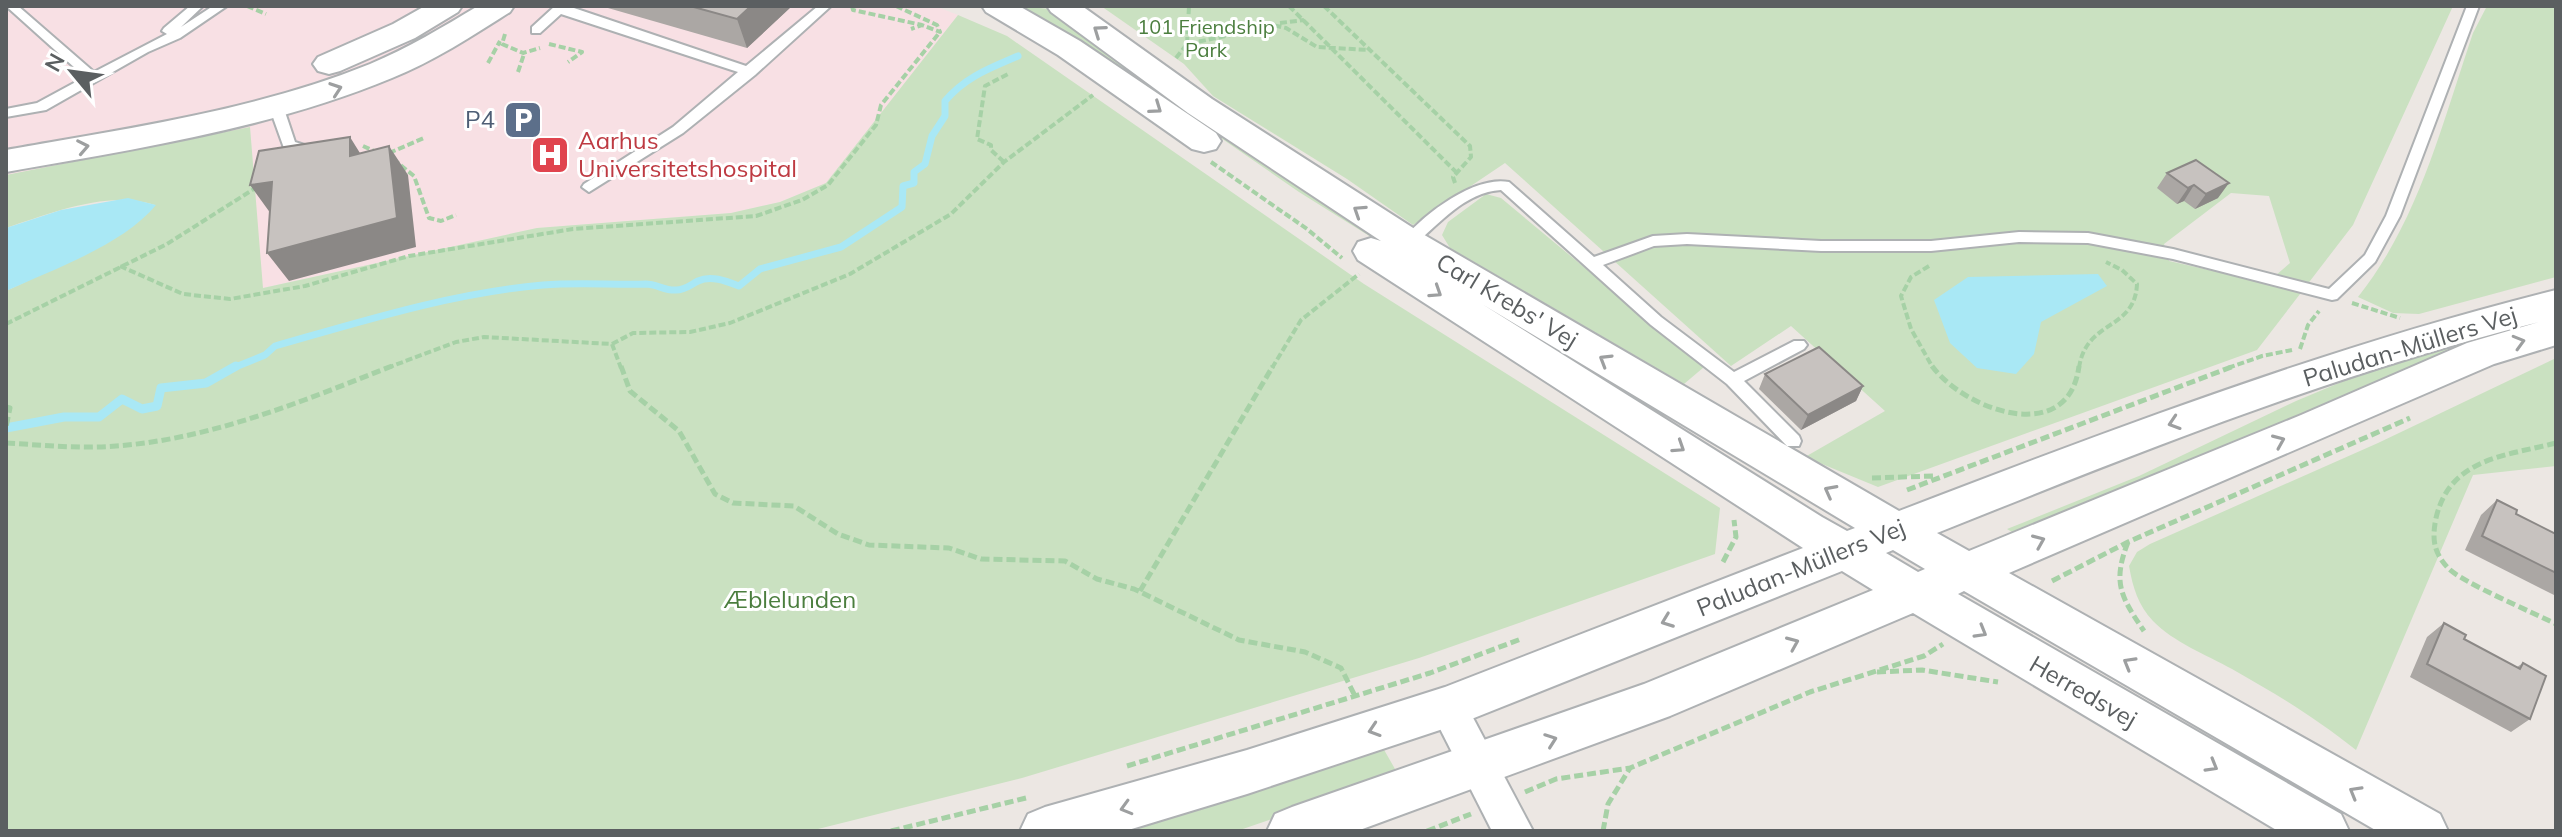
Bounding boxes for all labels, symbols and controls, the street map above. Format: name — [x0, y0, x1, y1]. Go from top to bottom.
park label: 101 Friendship Park — [1137, 14, 1275, 62]
one-way arrow — [1093, 26, 1108, 41]
north arrow — [32, 32, 112, 112]
text: N — [38, 48, 71, 76]
one-way arrow — [328, 83, 342, 99]
parking icon: P4 — [502, 99, 544, 141]
one-way arrow — [1148, 99, 1162, 114]
place label: P4 — [465, 104, 495, 134]
place label: Aarhus Universitetshospital — [578, 125, 797, 183]
hospital icon: Aarhus Universitetshospital — [529, 134, 571, 176]
one-way arrow — [76, 140, 89, 157]
one-way arrow — [1353, 206, 1368, 221]
street label: Carl Krebs' Vej — [1431, 246, 1584, 354]
one-way arrow — [1427, 283, 1442, 298]
street label: Paludan-Müllers Vej — [2299, 299, 2520, 393]
one-way arrow — [2512, 335, 2526, 351]
one-way arrow — [1599, 355, 1614, 370]
one-way arrow — [2168, 414, 2181, 430]
one-way arrow — [2271, 434, 2285, 451]
one-way arrow — [1670, 438, 1685, 453]
one-way arrow — [1823, 486, 1838, 501]
street label: Paludan-Müllers Vej — [1692, 512, 1909, 623]
one-way arrow — [2031, 534, 2045, 550]
park label: Æblelunden — [723, 584, 856, 614]
one-way arrow — [1661, 611, 1675, 627]
one-way arrow — [1972, 622, 1986, 638]
one-way arrow — [1785, 637, 1799, 653]
street label: Herredsvej — [2024, 648, 2143, 734]
one-way arrow — [2123, 657, 2138, 673]
one-way arrow — [1367, 720, 1381, 736]
one-way arrow — [1543, 733, 1557, 749]
one-way arrow — [2203, 756, 2217, 772]
one-way arrow — [2349, 786, 2364, 802]
one-way arrow — [1119, 799, 1133, 815]

